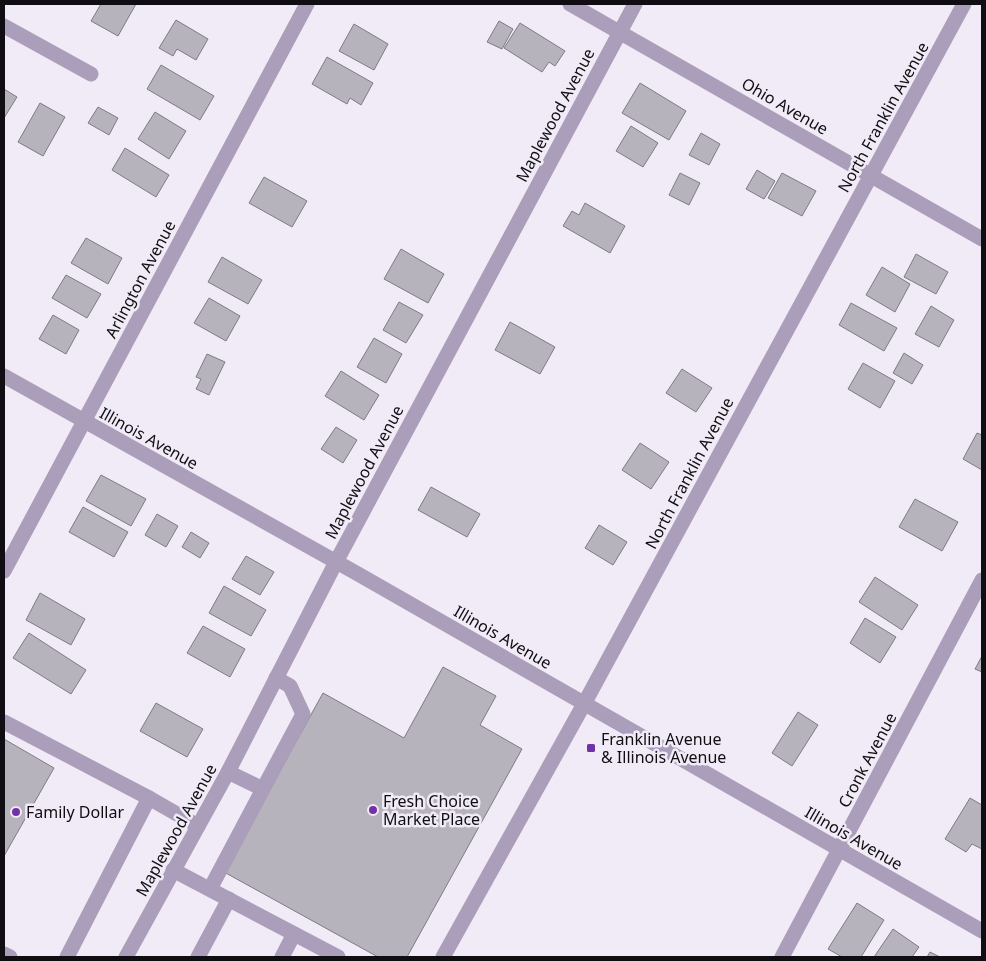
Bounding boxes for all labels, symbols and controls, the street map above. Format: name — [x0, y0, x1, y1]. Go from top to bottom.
street label: North Franklin Avenue — [832, 38, 934, 196]
street label: Maplewood Avenue — [510, 44, 600, 186]
street label: Ohio Avenue — [738, 72, 832, 140]
street label: Arlington Avenue — [100, 216, 180, 342]
street label: North Franklin Avenue — [640, 393, 738, 553]
street label: Maplewood Avenue — [319, 401, 409, 543]
street label: Illinois Avenue — [96, 402, 202, 474]
street label: Illinois Avenue — [450, 600, 556, 674]
street label: Cronk Avenue — [833, 709, 901, 811]
place label: Franklin Avenue & Illinois Avenue — [601, 728, 726, 768]
marker: Franklin Avenue & Illinois Avenue — [585, 742, 597, 754]
street label: Maplewood Avenue — [130, 760, 222, 900]
place label: Fresh Choice Market Place — [383, 790, 480, 830]
place label: Family Dollar — [26, 801, 124, 823]
street label: Illinois Avenue — [801, 801, 907, 875]
marker: Fresh Choice Market Place — [367, 804, 379, 816]
marker: Family Dollar — [10, 806, 22, 818]

